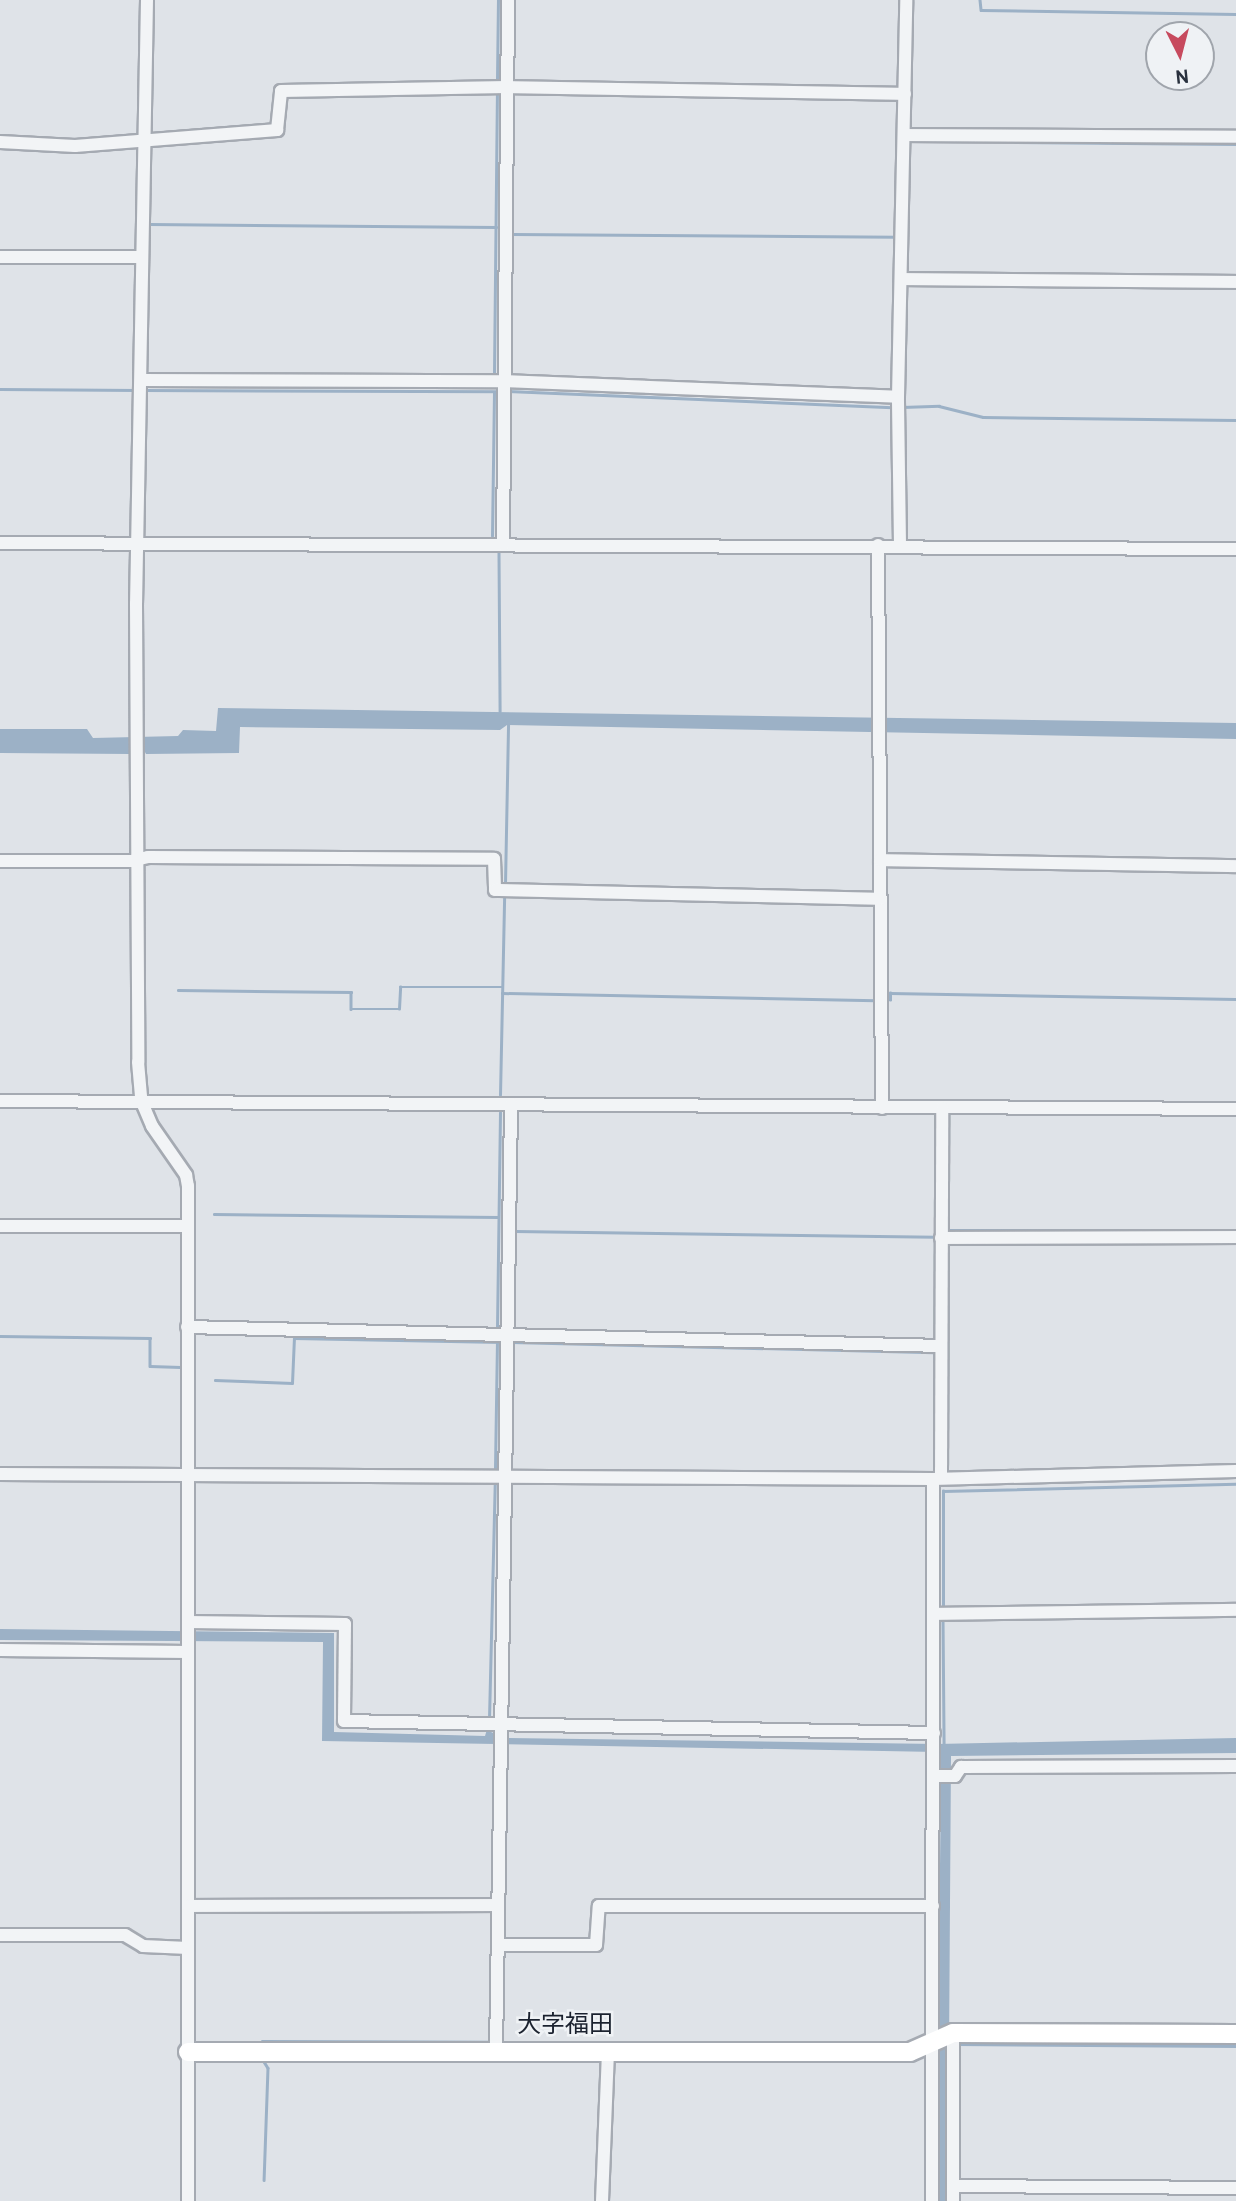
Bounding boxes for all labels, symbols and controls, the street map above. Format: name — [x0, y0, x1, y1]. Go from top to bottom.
north arrow — [1145, 21, 1215, 91]
text: N — [1174, 62, 1190, 88]
district label: 大字福田 — [517, 2013, 613, 2041]

